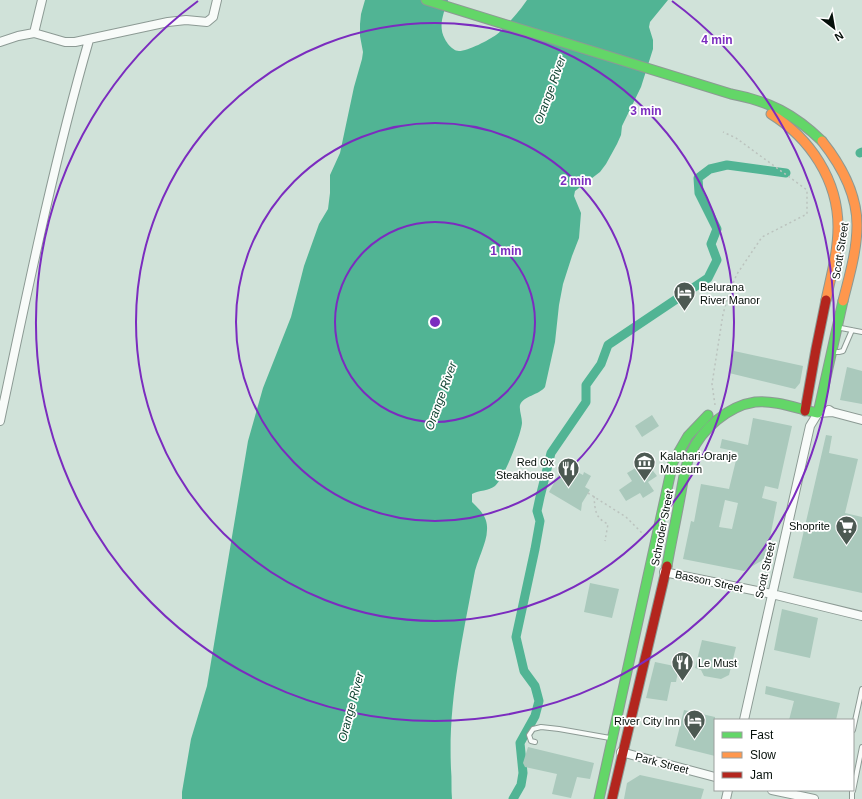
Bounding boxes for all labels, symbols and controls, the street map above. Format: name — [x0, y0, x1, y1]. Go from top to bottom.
north arrow — [814, 8, 854, 48]
text: N — [833, 29, 846, 44]
text: 4 min — [701, 33, 733, 47]
water label: Orange River — [531, 53, 569, 126]
text: 3 min — [630, 104, 662, 118]
text: 2 min — [560, 174, 592, 188]
street label: Scott Street — [830, 222, 850, 280]
text: 1 min — [490, 244, 522, 258]
hotel icon: Belurana River Manor — [672, 280, 698, 313]
place label: Belurana River Manor — [700, 281, 760, 306]
centre of rings — [428, 315, 442, 329]
water label: Orange River — [422, 359, 460, 432]
museum icon: Kalahari-Oranje Museum — [631, 449, 657, 482]
place label: Kalahari-Oranje Museum — [660, 450, 737, 475]
restaurant icon: Red Ox Steakhouse — [556, 455, 582, 488]
place label: Red Ox Steakhouse — [496, 456, 554, 481]
street label: Schroder Street — [649, 489, 675, 567]
supermarket icon: Shoprite — [833, 513, 859, 546]
place label: Shoprite — [789, 520, 830, 532]
street label: Scott Street — [753, 541, 777, 599]
street label: Basson Street — [674, 568, 744, 594]
restaurant icon: Le Must — [669, 650, 695, 683]
place label: Le Must — [698, 657, 737, 669]
water label: Orange River — [335, 670, 367, 743]
hotel icon: River City Inn — [682, 708, 708, 741]
place label: River City Inn — [614, 715, 680, 727]
legend — [714, 719, 854, 791]
text: Fast — [750, 728, 774, 742]
text: Slow — [750, 748, 776, 762]
street label: Park Street — [634, 750, 690, 776]
text: Jam — [750, 768, 773, 782]

